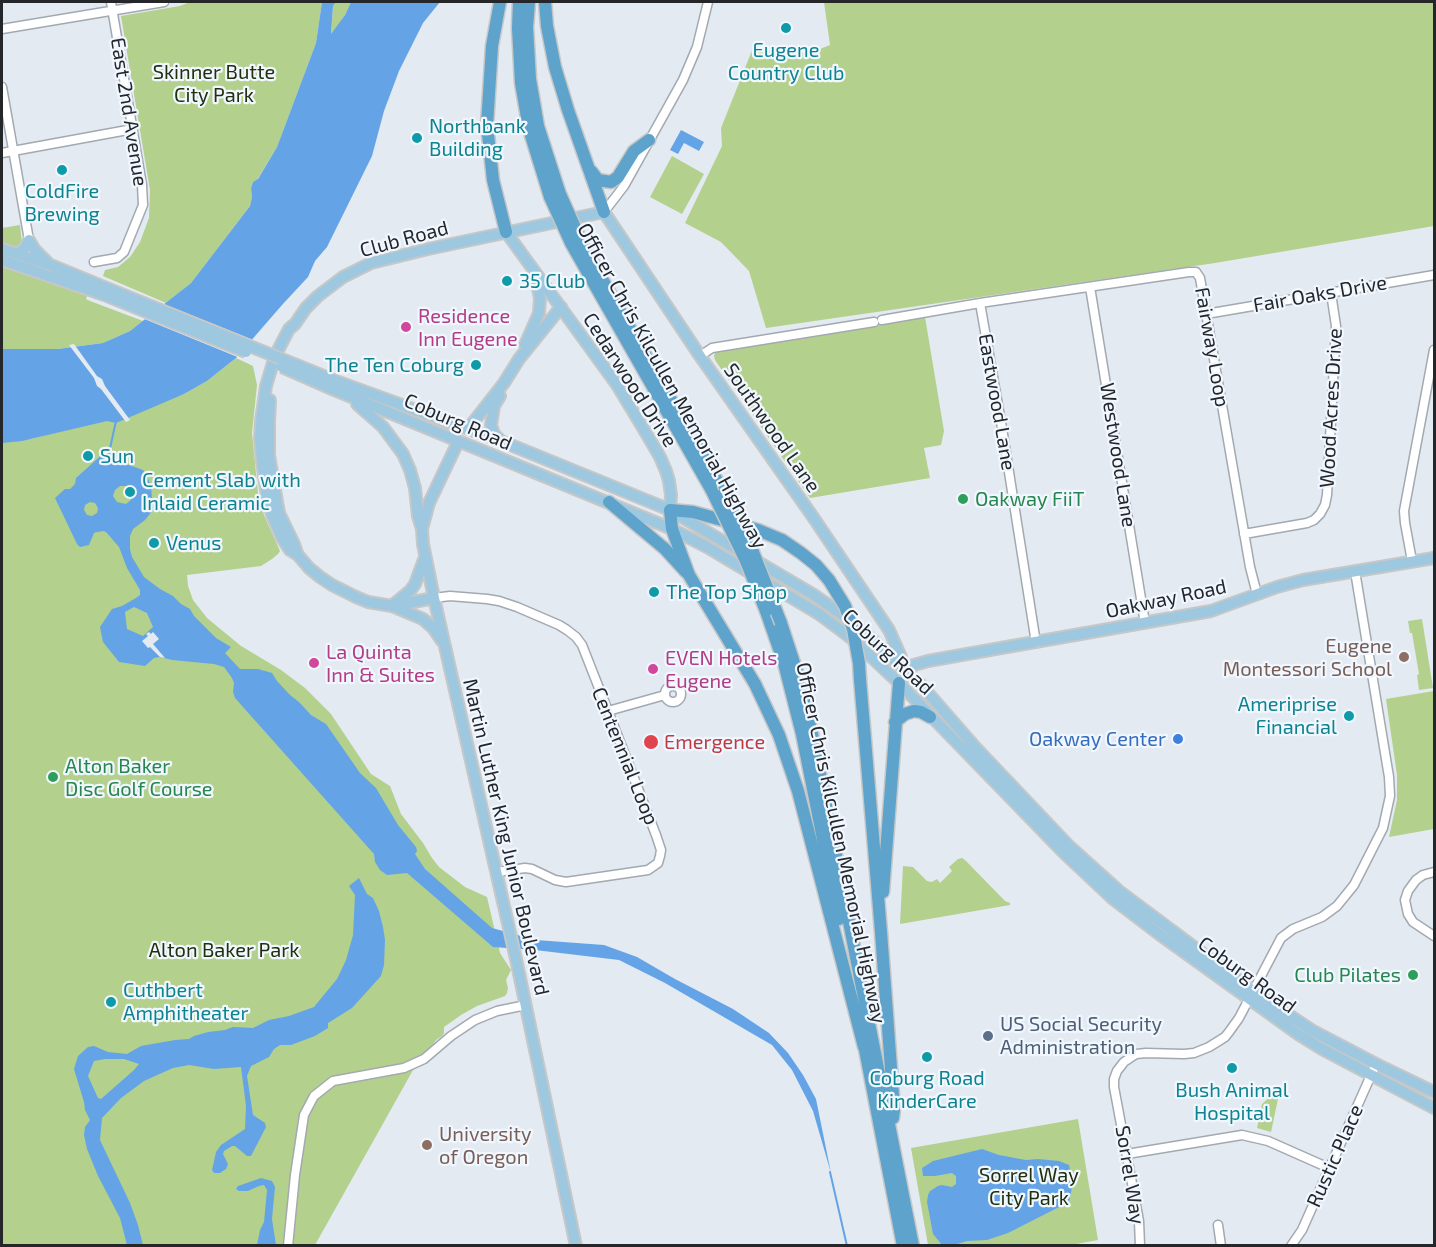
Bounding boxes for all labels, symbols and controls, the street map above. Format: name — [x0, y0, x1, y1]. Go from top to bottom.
marker: Eugene Country Club — [779, 21, 793, 35]
street label: East 2nd Avenue — [105, 36, 153, 188]
place label: Eugene Country Club — [728, 38, 844, 85]
park label: Skinner Butte City Park — [153, 60, 275, 107]
place label: Northbank Building — [429, 114, 526, 161]
marker: Northbank Building — [410, 131, 424, 145]
marker: ColdFire Brewing — [55, 163, 69, 177]
place label: ColdFire Brewing — [24, 179, 100, 226]
street label: Club Road — [357, 216, 451, 262]
street label: Officer Chris Kilcullen Memorial Highway — [572, 219, 772, 553]
place label: 35 Club — [519, 269, 585, 293]
street label: Fair Oaks Drive — [1251, 270, 1389, 318]
marker: 35 Club — [500, 274, 514, 288]
street label: Fairway Loop — [1190, 285, 1234, 409]
place label: Residence Inn Eugene — [418, 304, 518, 351]
street label: Cedarwood Drive — [578, 308, 682, 452]
marker: Residence Inn Eugene — [399, 320, 413, 334]
street label: Wood Acres Drive — [1315, 327, 1347, 489]
street label: Eastwood Lane — [973, 332, 1021, 472]
place label: The Ten Coburg — [325, 353, 464, 377]
marker: The Ten Coburg — [469, 358, 483, 372]
street label: Southwood Lane — [719, 359, 825, 497]
street label: Westwood Lane — [1095, 381, 1141, 529]
street label: Coburg Road — [400, 388, 516, 456]
place label: Sun — [100, 444, 134, 468]
marker: Sun — [81, 449, 95, 463]
place label: Cement Slab with Inlaid Ceramic — [142, 468, 301, 515]
marker: Cement Slab with Inlaid Ceramic — [123, 485, 137, 499]
place label: Oakway FiiT — [975, 487, 1084, 511]
marker: Oakway FiiT — [956, 492, 970, 506]
place label: Venus — [166, 531, 221, 555]
marker: Venus — [147, 536, 161, 550]
street label: Oakway Road — [1103, 574, 1229, 624]
place label: The Top Shop — [666, 580, 787, 604]
marker: The Top Shop — [647, 585, 661, 599]
street label: Coburg Road — [838, 604, 938, 700]
place label: Eugene Montessori School — [1223, 634, 1392, 681]
place label: La Quinta Inn & Suites — [326, 640, 435, 687]
place label: EVEN Hotels Eugene — [665, 646, 777, 693]
marker: Eugene Montessori School — [1397, 650, 1411, 664]
marker: La Quinta Inn & Suites — [307, 656, 321, 670]
street label: Officer Chris Kilcullen Memorial Highway — [791, 660, 891, 1026]
marker: EVEN Hotels Eugene — [646, 662, 660, 676]
street label: Martin Luther King Junior Boulevard — [458, 676, 554, 998]
street label: Centennial Loop — [586, 684, 664, 828]
place label: Ameriprise Financial — [1238, 692, 1337, 739]
marker: Ameriprise Financial — [1342, 709, 1356, 723]
place label: Oakway Center — [1029, 727, 1166, 751]
place label: Emergence — [664, 730, 765, 754]
marker: Oakway Center — [1171, 732, 1185, 746]
marker: Emergence — [642, 733, 660, 751]
place label: Alton Baker Disc Golf Course — [65, 754, 213, 801]
marker: Alton Baker Disc Golf Course — [46, 770, 60, 784]
street label: Coburg Road — [1193, 931, 1301, 1019]
park label: Alton Baker Park — [149, 938, 299, 962]
place label: Club Pilates — [1294, 963, 1401, 987]
marker: Club Pilates — [1406, 968, 1420, 982]
place label: Cuthbert Amphitheater — [123, 978, 248, 1025]
marker: Cuthbert Amphitheater — [104, 995, 118, 1009]
place label: US Social Security Administration — [1000, 1012, 1162, 1059]
marker: US Social Security Administration — [981, 1029, 995, 1043]
marker: Coburg Road KinderCare — [920, 1050, 934, 1064]
marker: Bush Animal Hospital — [1225, 1061, 1239, 1075]
place label: Coburg Road KinderCare — [869, 1066, 985, 1113]
place label: Bush Animal Hospital — [1175, 1078, 1289, 1125]
street label: Rustic Place — [1302, 1101, 1368, 1211]
place label: University of Oregon — [439, 1122, 531, 1169]
street label: Sorrel Way — [1110, 1124, 1150, 1226]
marker: University of Oregon — [420, 1138, 434, 1152]
park label: Sorrel Way City Park — [979, 1163, 1079, 1210]

